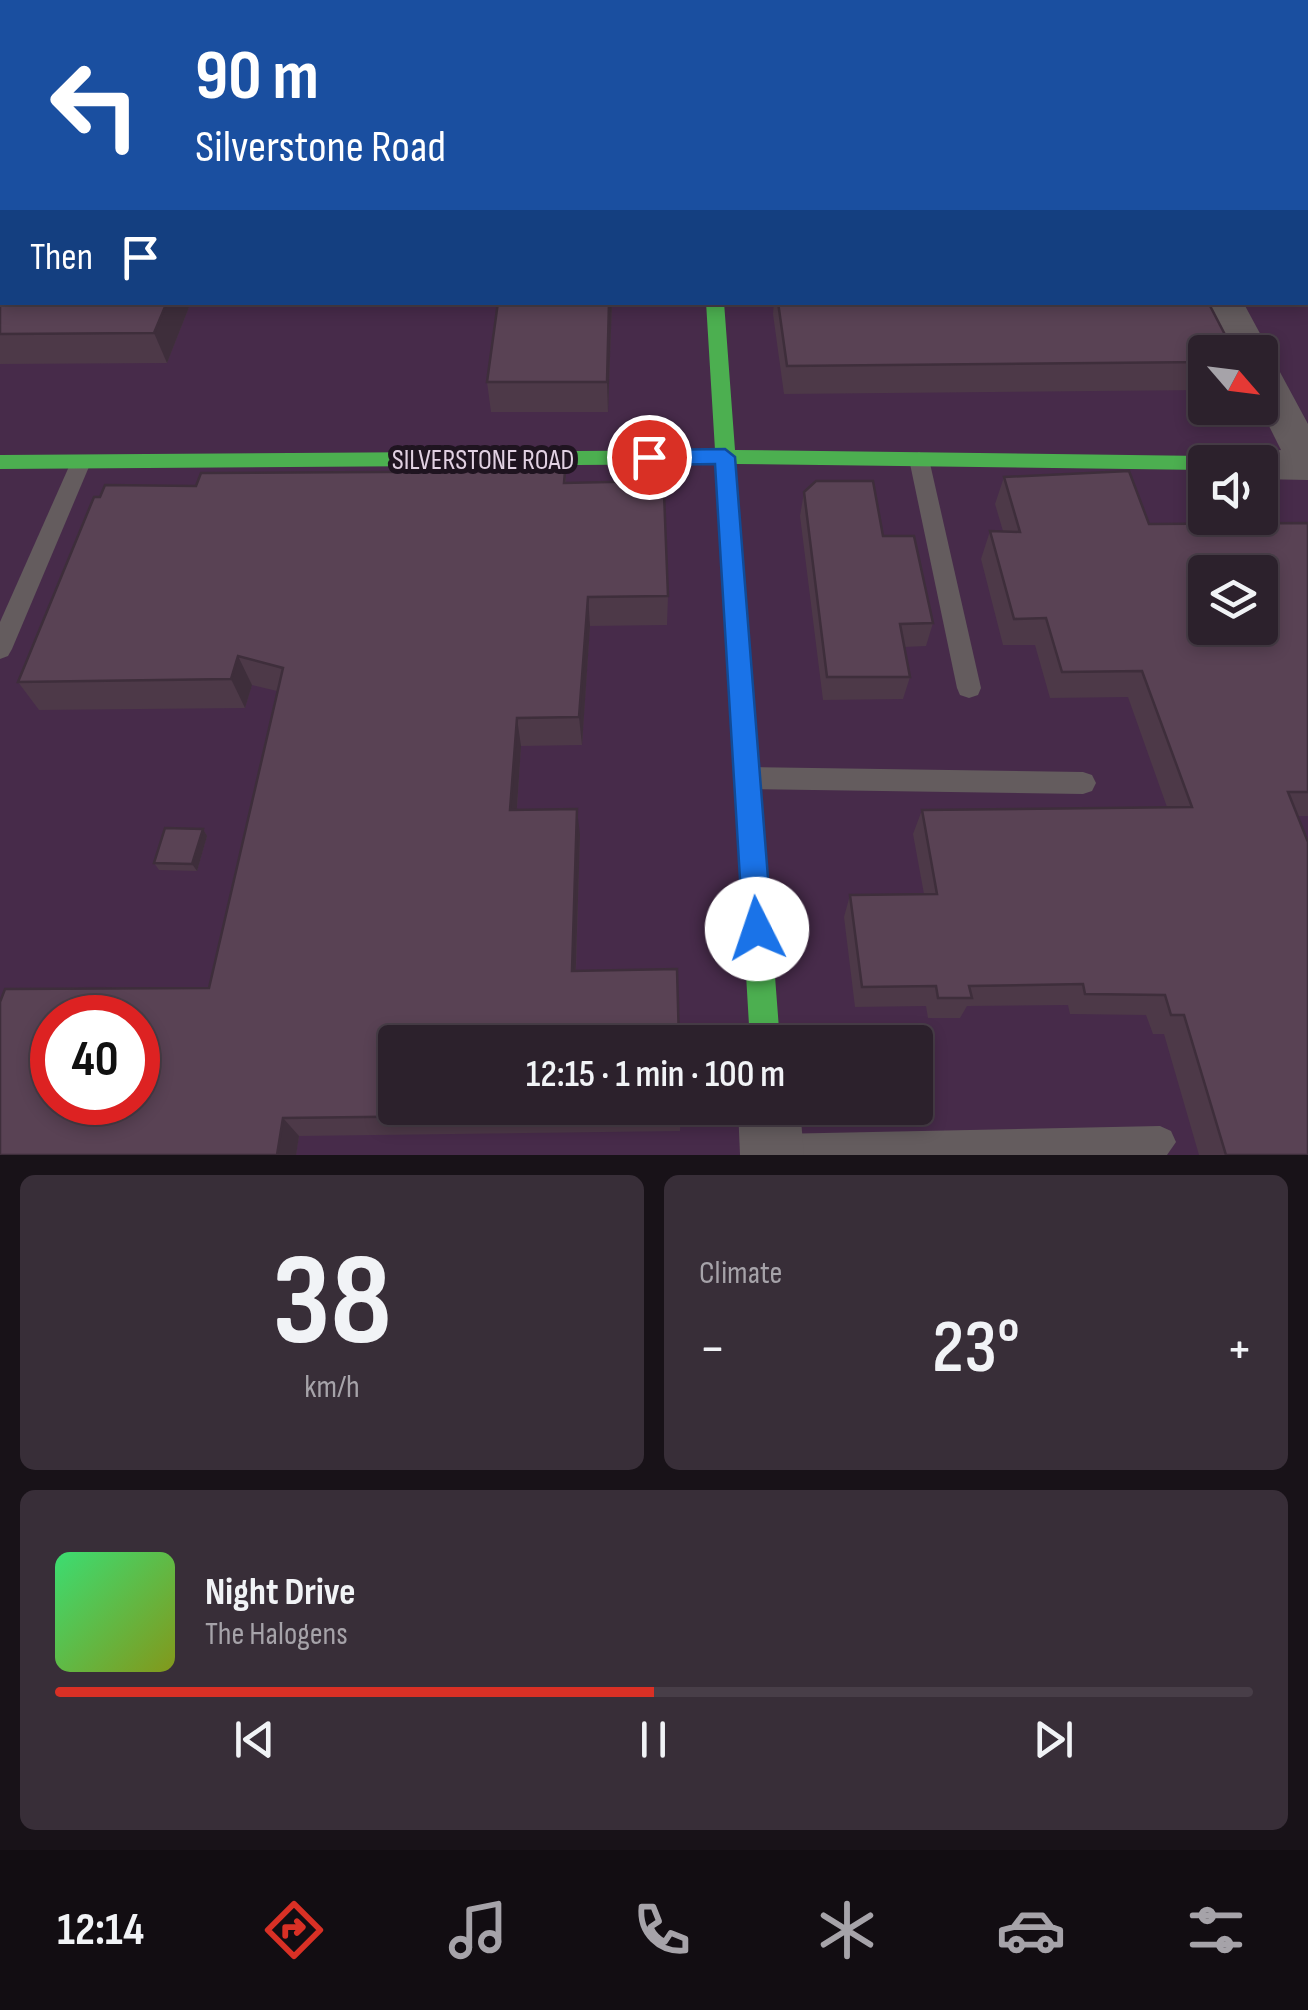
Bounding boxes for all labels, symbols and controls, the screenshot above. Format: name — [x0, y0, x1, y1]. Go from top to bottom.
text: 90 m — [195, 35, 319, 119]
icon: left — [30, 40, 160, 170]
text: Silverstone Road — [195, 120, 446, 175]
icon: arrive — [113, 230, 168, 285]
text: Then — [30, 235, 93, 280]
north arrow — [1188, 335, 1278, 425]
map controls — [1188, 335, 1278, 645]
pin — [607, 415, 692, 500]
icon: arrive — [622, 430, 677, 485]
street label: SILVERSTONE ROAD — [392, 444, 574, 477]
button: sound — [1188, 445, 1278, 535]
button: layers — [1188, 555, 1278, 645]
position arrow — [705, 877, 809, 981]
speed limit sign: 40 — [30, 995, 160, 1125]
text: 12:15 · 1 min · 100 m — [526, 1052, 785, 1097]
text: 38 — [272, 1225, 392, 1381]
text: Climate — [699, 1254, 782, 1293]
text: 23° — [932, 1303, 1020, 1394]
text: − — [699, 1316, 726, 1383]
text: + — [1226, 1316, 1253, 1383]
text: km/h — [304, 1368, 360, 1407]
text: Night Drive — [205, 1570, 356, 1615]
text: The Halogens — [205, 1615, 348, 1654]
icon: previous — [227, 1712, 282, 1767]
icon: pause — [626, 1712, 681, 1767]
icon: next — [1026, 1712, 1081, 1767]
icon: directions — [259, 1895, 329, 1965]
icon: music — [443, 1895, 513, 1965]
icon: phone — [627, 1895, 697, 1965]
icon: climate — [812, 1895, 882, 1965]
icon: car — [996, 1895, 1066, 1965]
icon: filters — [1181, 1895, 1251, 1965]
text: 12:14 — [57, 1903, 144, 1958]

